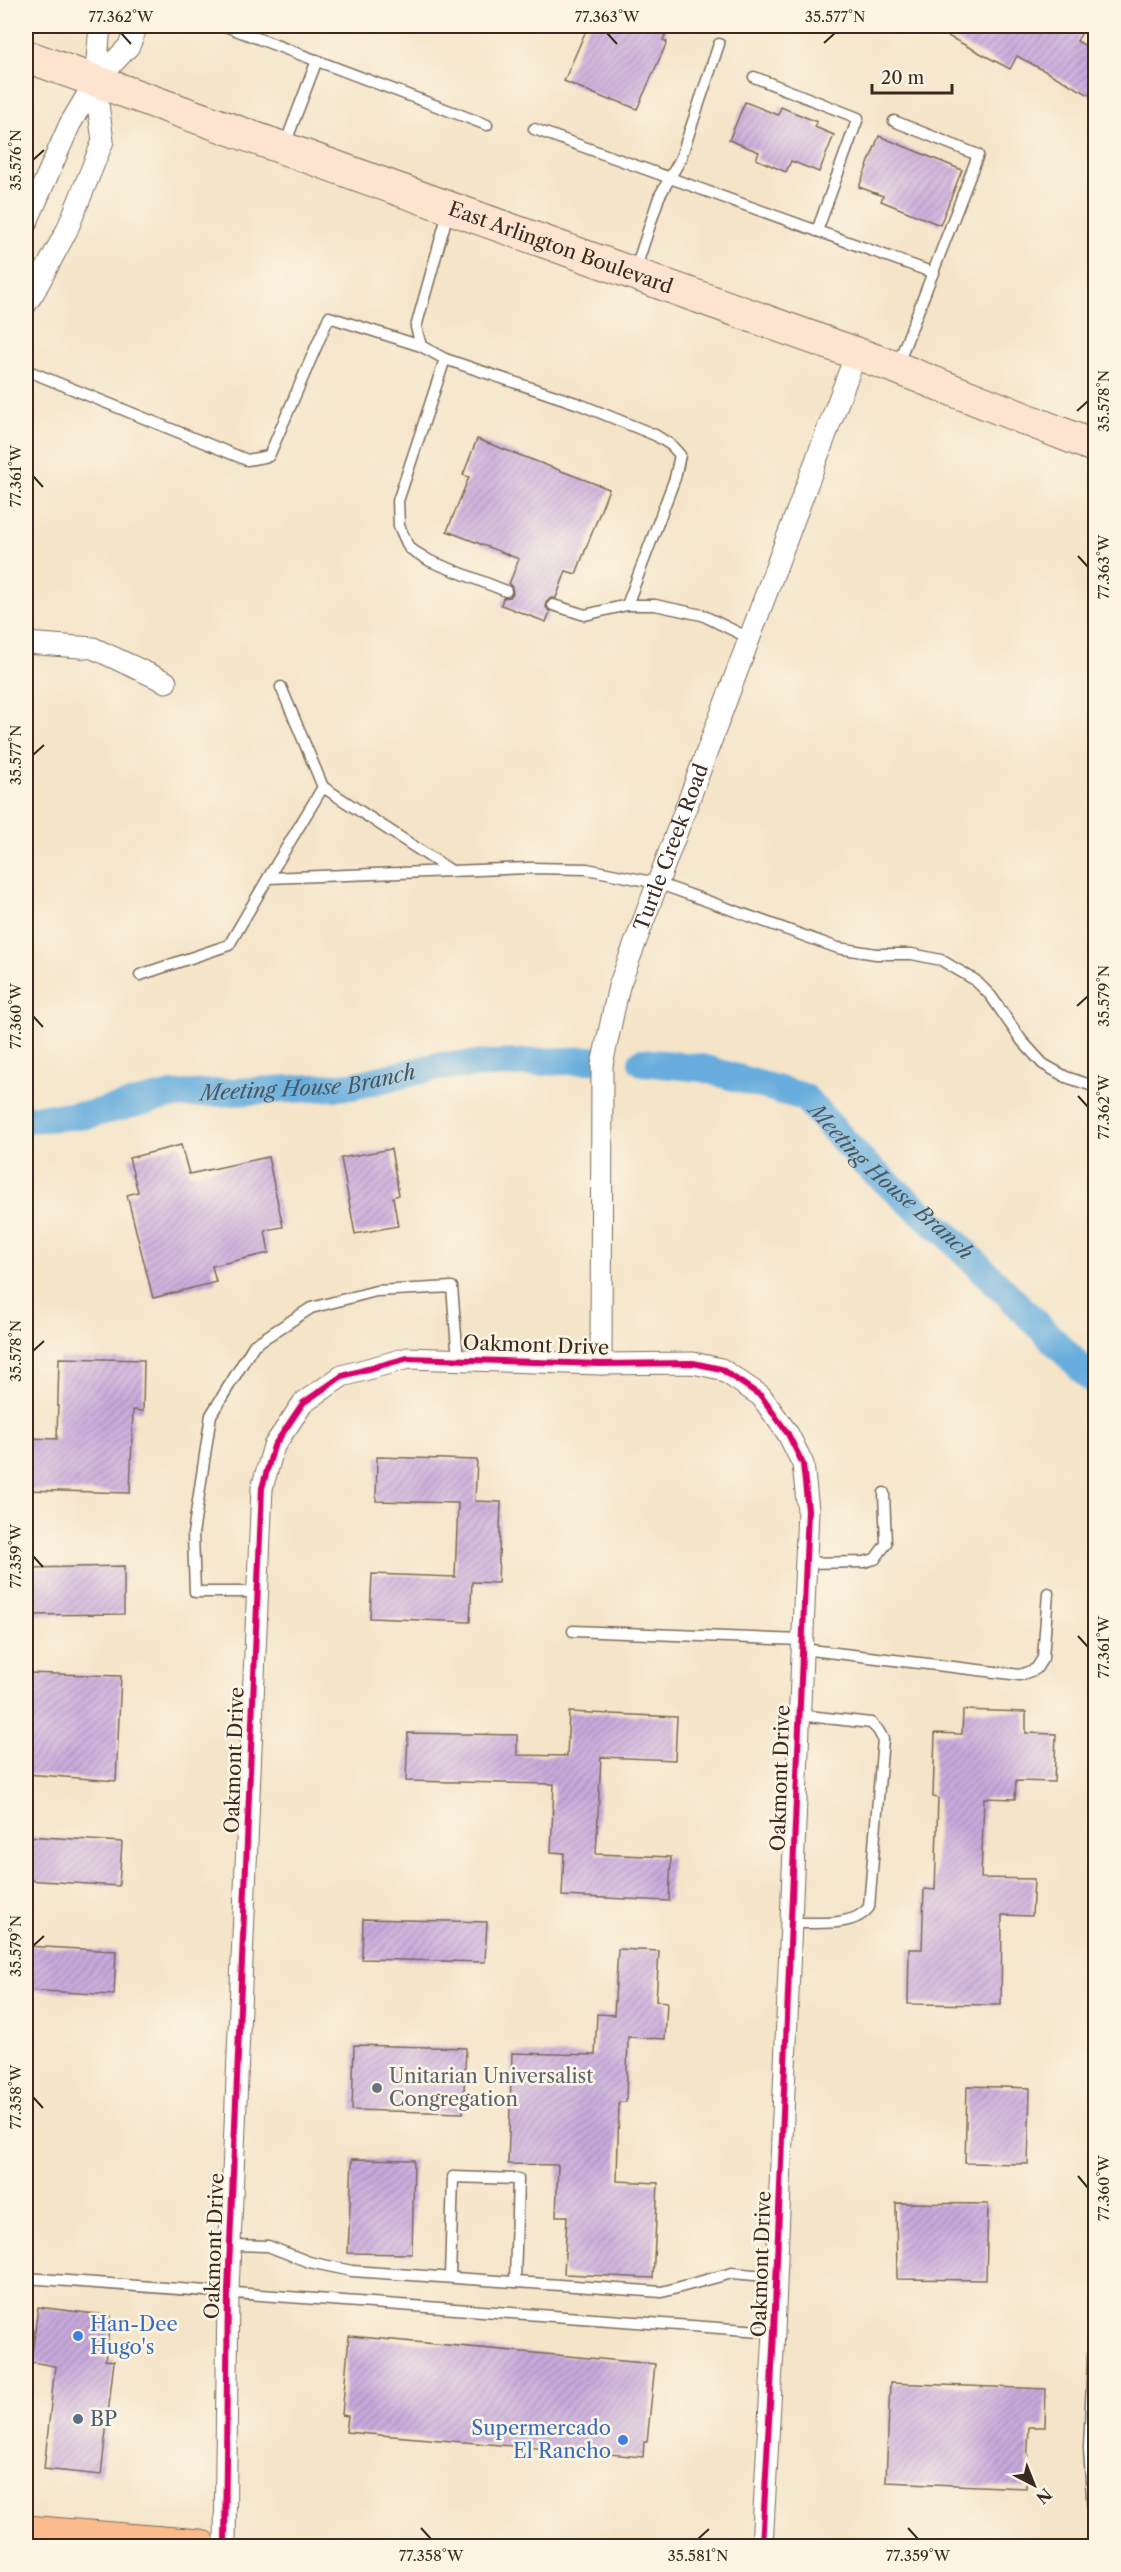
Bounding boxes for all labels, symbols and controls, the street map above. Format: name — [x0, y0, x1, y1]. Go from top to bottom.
text: 77.362°W — [89, 7, 154, 26]
text: 77.363°W — [575, 7, 640, 26]
text: 35.577°N — [805, 7, 865, 26]
scale bar — [872, 57, 952, 95]
text: 20 m — [881, 67, 925, 89]
text: 35.576°N — [6, 129, 25, 191]
street label: East Arlington Boulevard — [445, 196, 676, 299]
text: 35.578°N — [1094, 370, 1113, 432]
text: 77.361°W — [6, 444, 25, 507]
text: 77.363°W — [1094, 534, 1113, 599]
text: 35.577°N — [6, 725, 25, 785]
street label: Turtle Creek Road — [629, 760, 713, 934]
text: 35.579°N — [1094, 965, 1113, 1027]
text: 77.360°W — [6, 982, 25, 1049]
water label: Meeting House Branch — [196, 1059, 418, 1106]
text: 77.362°W — [1094, 1074, 1113, 1140]
water label: Meeting House Branch — [802, 1096, 979, 1265]
text: 35.578°N — [6, 1320, 25, 1382]
street label: Oakmont Drive — [462, 1330, 610, 1360]
text: 77.359°W — [6, 1523, 25, 1588]
text: 77.361°W — [1094, 1615, 1113, 1678]
street label: Oakmont Drive — [219, 1686, 249, 1834]
street label: Oakmont Drive — [765, 1704, 795, 1852]
text: 35.579°N — [6, 1915, 25, 1977]
text: 77.358°W — [6, 2064, 25, 2129]
place label: Unitarian Universalist Congregation — [389, 2064, 593, 2111]
marker: Unitarian Universalist Congregation — [370, 2081, 384, 2095]
text: 77.360°W — [1094, 2154, 1113, 2221]
street label: Oakmont Drive — [199, 2172, 229, 2320]
street label: Oakmont Drive — [746, 2190, 776, 2338]
place label: Han-Dee Hugo's — [90, 2312, 178, 2359]
marker: Han-Dee Hugo's — [71, 2329, 85, 2343]
place label: BP — [90, 2407, 117, 2431]
marker: BP — [71, 2412, 85, 2426]
place label: Supermercado El Rancho — [471, 2416, 611, 2463]
marker: Supermercado El Rancho — [616, 2433, 630, 2447]
north arrow — [1004, 2455, 1064, 2515]
text: N — [1032, 2484, 1056, 2508]
text: 77.358°W — [399, 2546, 464, 2565]
text: 35.581°N — [668, 2546, 728, 2565]
text: 77.359°W — [886, 2546, 951, 2565]

